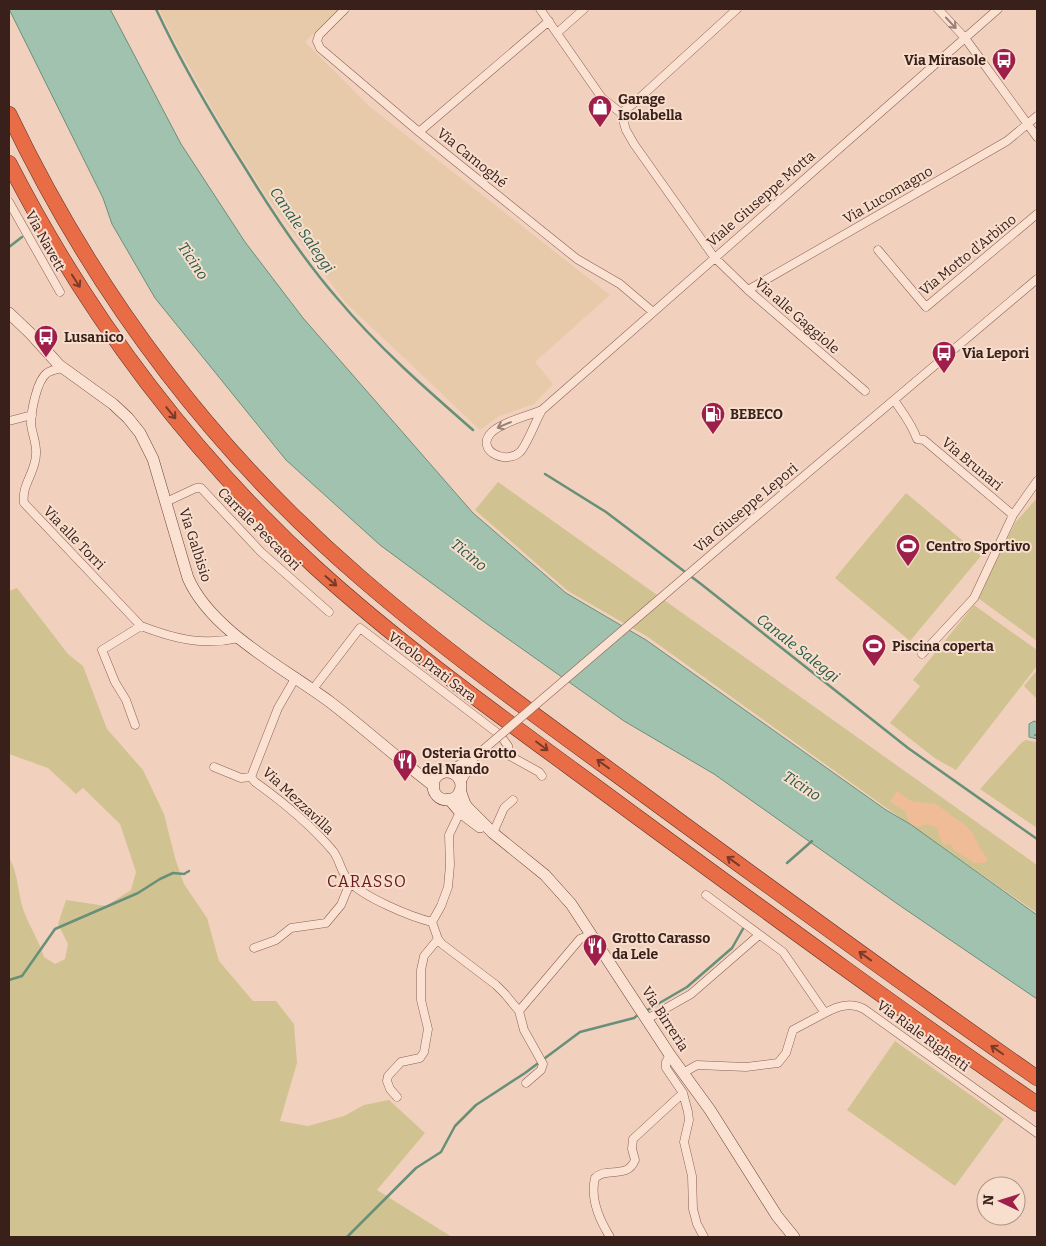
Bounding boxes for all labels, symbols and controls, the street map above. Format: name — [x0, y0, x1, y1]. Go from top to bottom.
one-way arrow — [945, 17, 957, 30]
bus stop icon: Via Mirasole — [991, 47, 1017, 81]
place label: Via Mirasole — [904, 52, 986, 69]
place label: Garage Isolabella — [618, 91, 682, 124]
shop icon: Garage Isolabella — [587, 94, 613, 128]
street label: Via Camoghé — [433, 125, 511, 191]
street label: Viale Giuseppe Motta — [703, 147, 819, 251]
street label: Via Lucomagno — [840, 163, 936, 227]
water label: Canale Saleggi — [266, 184, 338, 276]
street label: Via Navett — [21, 208, 69, 274]
street label: Via Motto d'Arbino — [916, 211, 1020, 299]
water label: Ticino — [174, 239, 212, 283]
one-way arrow — [70, 274, 81, 288]
street label: Via alle Gaggiole — [751, 274, 843, 358]
bus stop icon: Lusanico — [33, 324, 59, 358]
place label: Lusanico — [64, 329, 124, 346]
bus stop icon: Via Lepori — [931, 340, 957, 374]
place label: Via Lepori — [962, 345, 1030, 362]
fuel station icon: BEBECO — [700, 401, 726, 435]
one-way arrow — [165, 406, 176, 419]
place label: BEBECO — [730, 406, 783, 423]
one-way arrow — [497, 421, 512, 431]
street label: Via Brunari — [938, 434, 1006, 494]
street label: Via Giuseppe Lepori — [691, 460, 801, 556]
street label: Carrale Pescatori — [214, 484, 304, 574]
street label: Via alle Torri — [40, 503, 108, 573]
street label: Via Galbisio — [175, 506, 215, 584]
sports icon: Centro Sportivo — [895, 533, 921, 567]
water label: Ticino — [447, 535, 491, 575]
place label: Centro Sportivo — [926, 538, 1030, 555]
one-way arrow — [325, 575, 338, 586]
water label: Canale Saleggi — [753, 610, 843, 686]
street label: Vicolo Prati Sara — [385, 628, 480, 706]
sports icon: Piscina coperta — [861, 633, 887, 667]
place label: Piscina coperta — [892, 638, 994, 655]
one-way arrow — [535, 741, 549, 751]
place label: Osteria Grotto del Nando — [422, 745, 517, 778]
restaurant icon: Osteria Grotto del Nando — [392, 748, 418, 782]
one-way arrow — [596, 759, 610, 769]
street label: Via Mezzavilla — [259, 764, 337, 839]
water label: Ticino — [780, 767, 824, 805]
one-way arrow — [727, 855, 741, 866]
district label: CARASSO — [327, 872, 407, 891]
place label: Grotto Carasso da Lele — [612, 930, 710, 963]
restaurant icon: Grotto Carasso da Lele — [582, 933, 608, 967]
one-way arrow — [858, 951, 872, 961]
street label: Via Birreria — [638, 984, 692, 1055]
street label: Via Riale Righetti — [873, 997, 973, 1075]
one-way arrow — [990, 1045, 1004, 1055]
north arrow — [976, 1176, 1026, 1226]
text: N — [980, 1194, 997, 1206]

